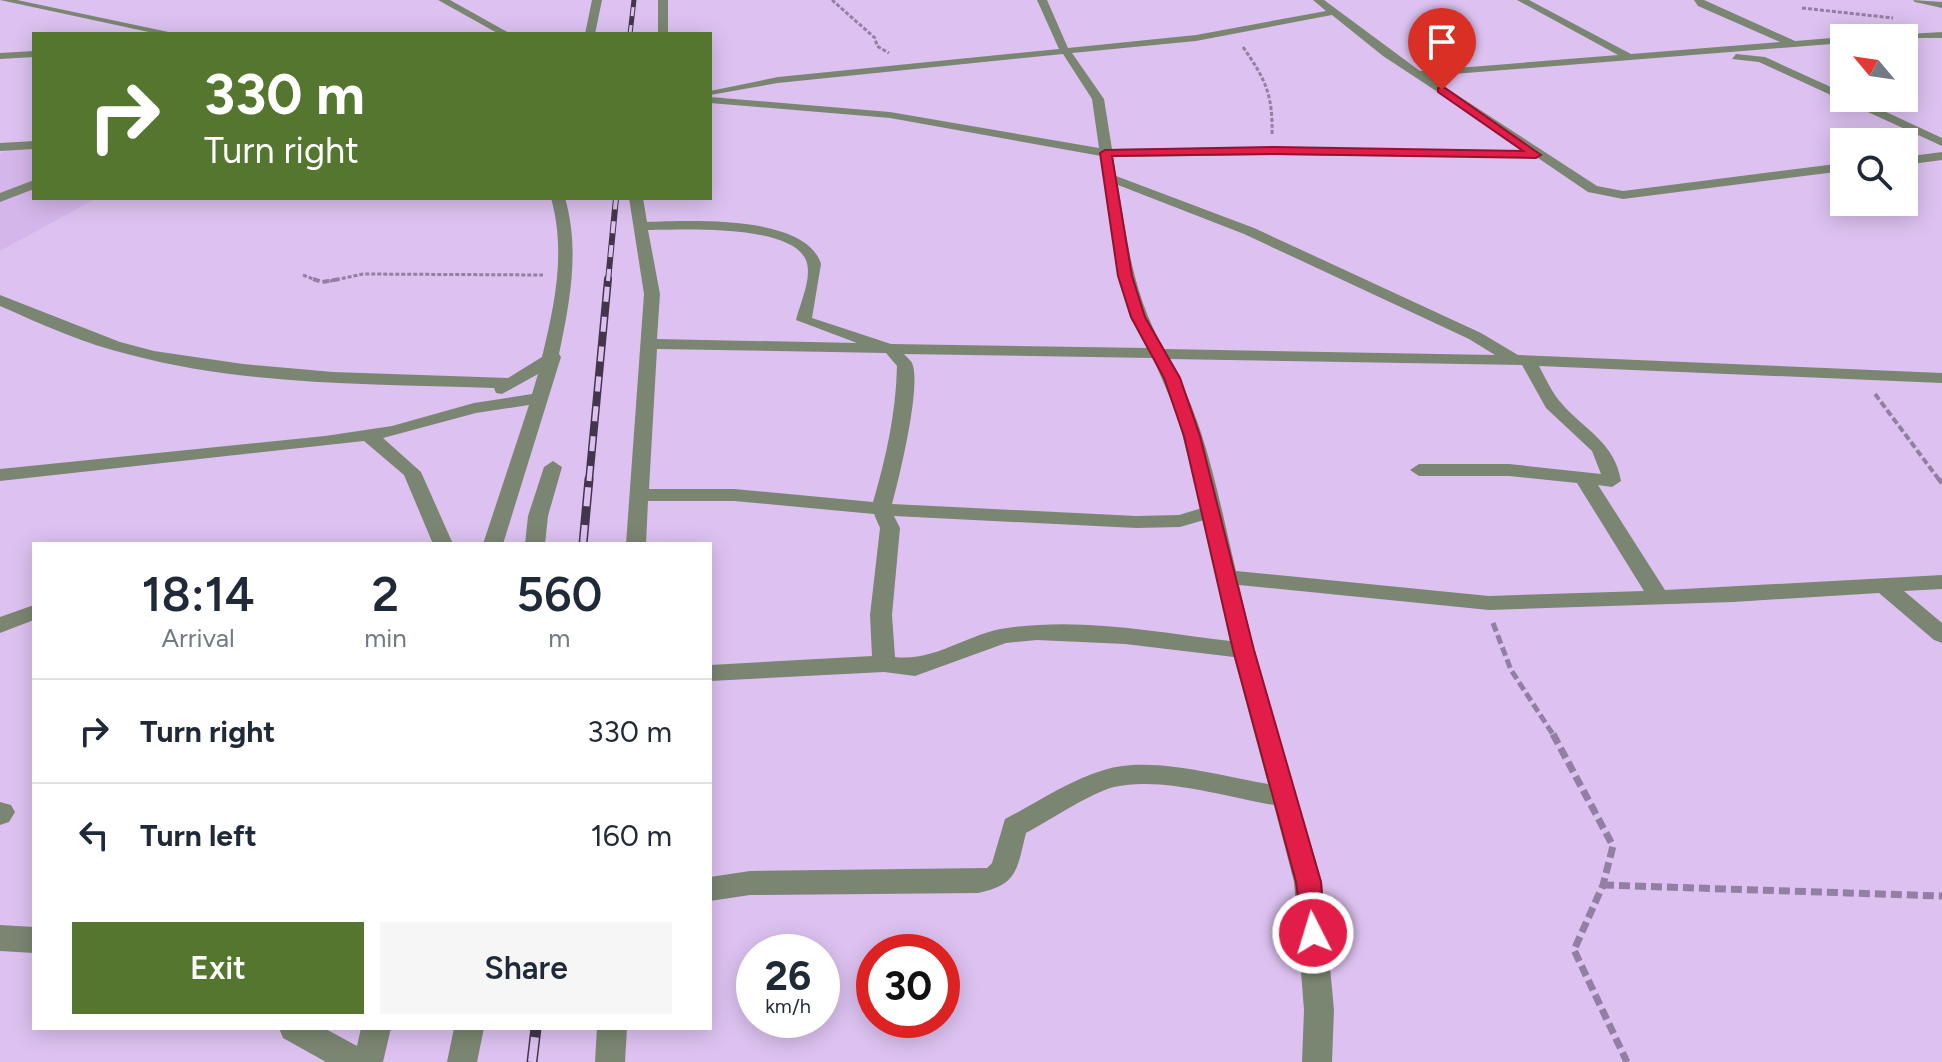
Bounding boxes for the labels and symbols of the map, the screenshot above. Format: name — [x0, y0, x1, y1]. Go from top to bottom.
pin — [1408, 8, 1476, 90]
north arrow — [1830, 24, 1918, 112]
position arrow — [1271, 891, 1355, 975]
speed limit sign: 30 — [856, 934, 960, 1038]

